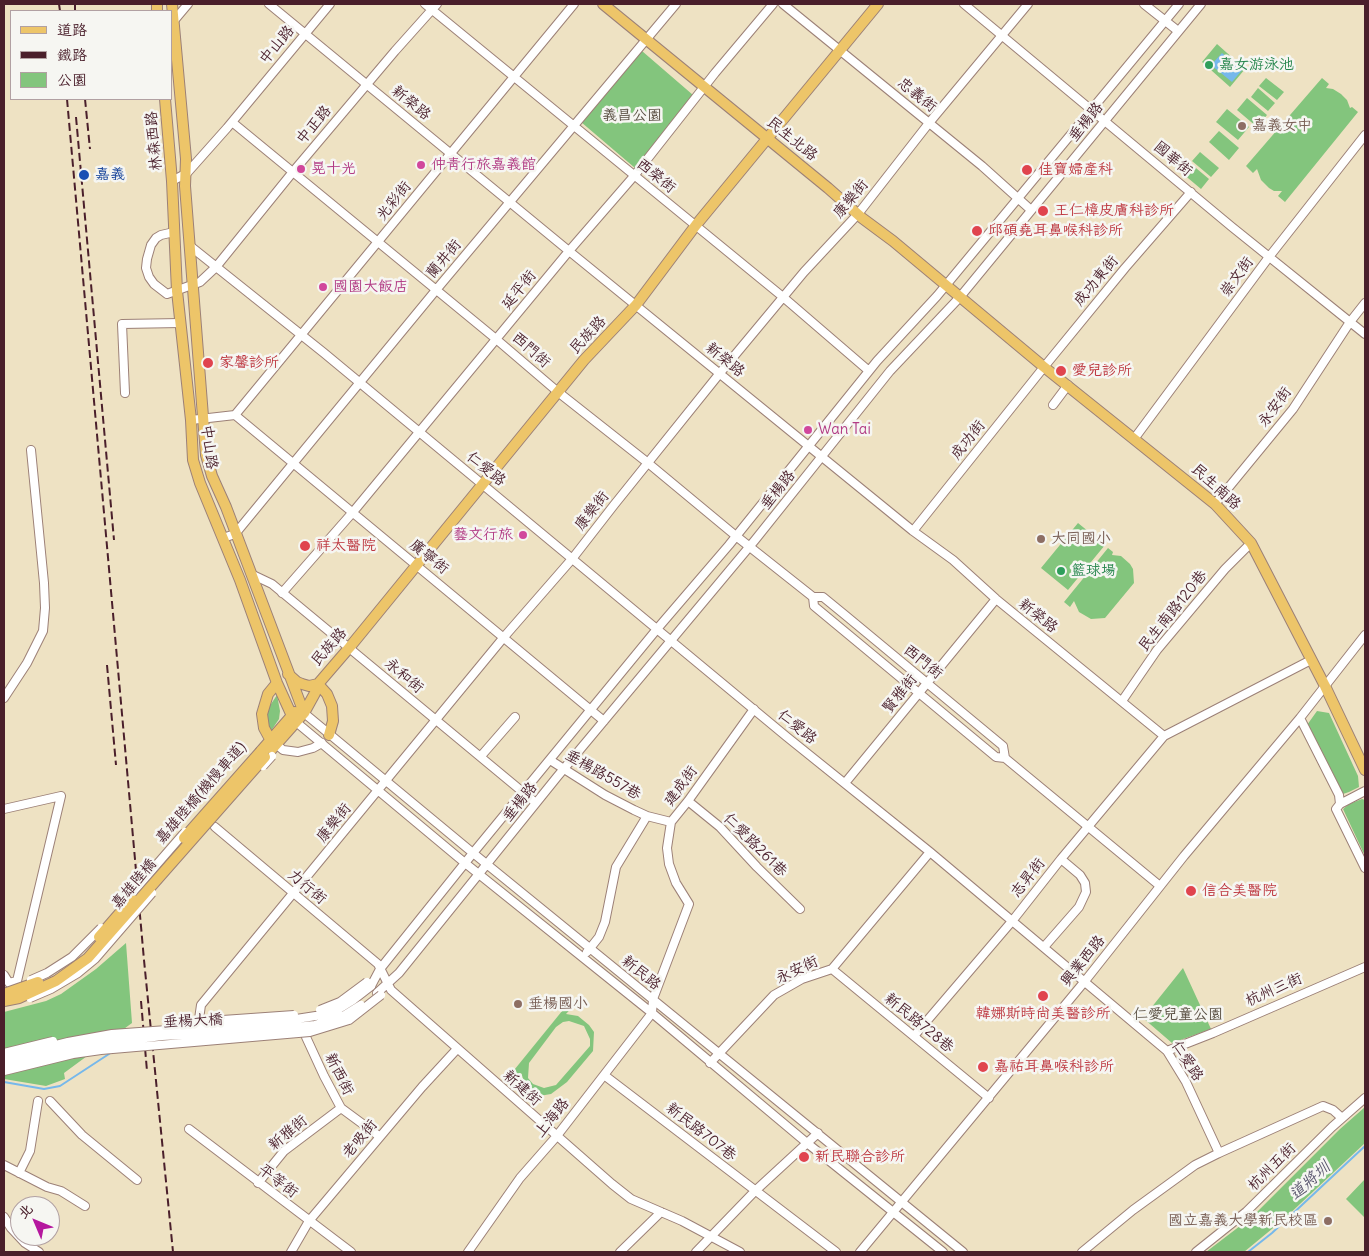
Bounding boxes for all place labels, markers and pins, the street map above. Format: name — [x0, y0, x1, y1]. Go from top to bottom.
place label: 嘉女游泳池 — [1219, 56, 1294, 74]
marker: 嘉女游泳池 — [1203, 59, 1215, 71]
place label: 嘉義女中 — [1252, 117, 1312, 135]
marker: 嘉義女中 — [1236, 120, 1248, 132]
place label: 仲青行旅嘉義館 — [431, 156, 536, 174]
marker: 仲青行旅嘉義館 — [415, 159, 427, 171]
place label: 晃十光 — [311, 160, 356, 178]
place label: 佳寶婦產科 — [1038, 161, 1113, 179]
marker: 晃十光 — [295, 163, 307, 175]
marker: 佳寶婦產科 — [1020, 163, 1034, 177]
place label: 嘉義 — [95, 166, 125, 184]
marker: 嘉義 — [77, 168, 91, 182]
place label: 王仁樟皮膚科診所 — [1054, 202, 1174, 220]
marker: 王仁樟皮膚科診所 — [1036, 204, 1050, 218]
place label: 邱碩堯耳鼻喉科診所 — [988, 222, 1123, 240]
marker: 邱碩堯耳鼻喉科診所 — [970, 224, 984, 238]
place label: 國園大飯店 — [333, 278, 408, 296]
marker: 國園大飯店 — [317, 281, 329, 293]
place label: 家馨診所 — [219, 354, 279, 372]
marker: 家馨診所 — [201, 356, 215, 370]
place label: 愛兒診所 — [1072, 362, 1132, 380]
marker: 愛兒診所 — [1054, 364, 1068, 378]
place label: Wan Tai — [818, 421, 871, 439]
marker: Wan Tai — [802, 424, 814, 436]
place label: 藝文行旅 — [453, 526, 513, 544]
marker: 藝文行旅 — [517, 529, 529, 541]
place label: 大同國小 — [1051, 530, 1111, 548]
marker: 大同國小 — [1035, 533, 1047, 545]
place label: 祥太醫院 — [316, 537, 376, 555]
marker: 祥太醫院 — [298, 539, 312, 553]
place label: 籃球場 — [1071, 562, 1116, 580]
marker: 籃球場 — [1055, 565, 1067, 577]
place label: 信合美醫院 — [1202, 882, 1277, 900]
marker: 信合美醫院 — [1184, 884, 1198, 898]
marker: 韓娜斯時尚美醫診所 — [1036, 989, 1050, 1003]
place label: 垂楊國小 — [528, 995, 588, 1013]
marker: 垂楊國小 — [512, 998, 524, 1010]
place label: 韓娜斯時尚美醫診所 — [976, 1005, 1110, 1023]
place label: 嘉祐耳鼻喉科診所 — [994, 1058, 1114, 1076]
marker: 嘉祐耳鼻喉科診所 — [976, 1060, 990, 1074]
place label: 新民聯合診所 — [815, 1148, 905, 1166]
marker: 新民聯合診所 — [797, 1150, 811, 1164]
place label: 國立嘉義大學新民校區 — [1168, 1212, 1318, 1230]
marker: 國立嘉義大學新民校區 — [1322, 1215, 1334, 1227]

